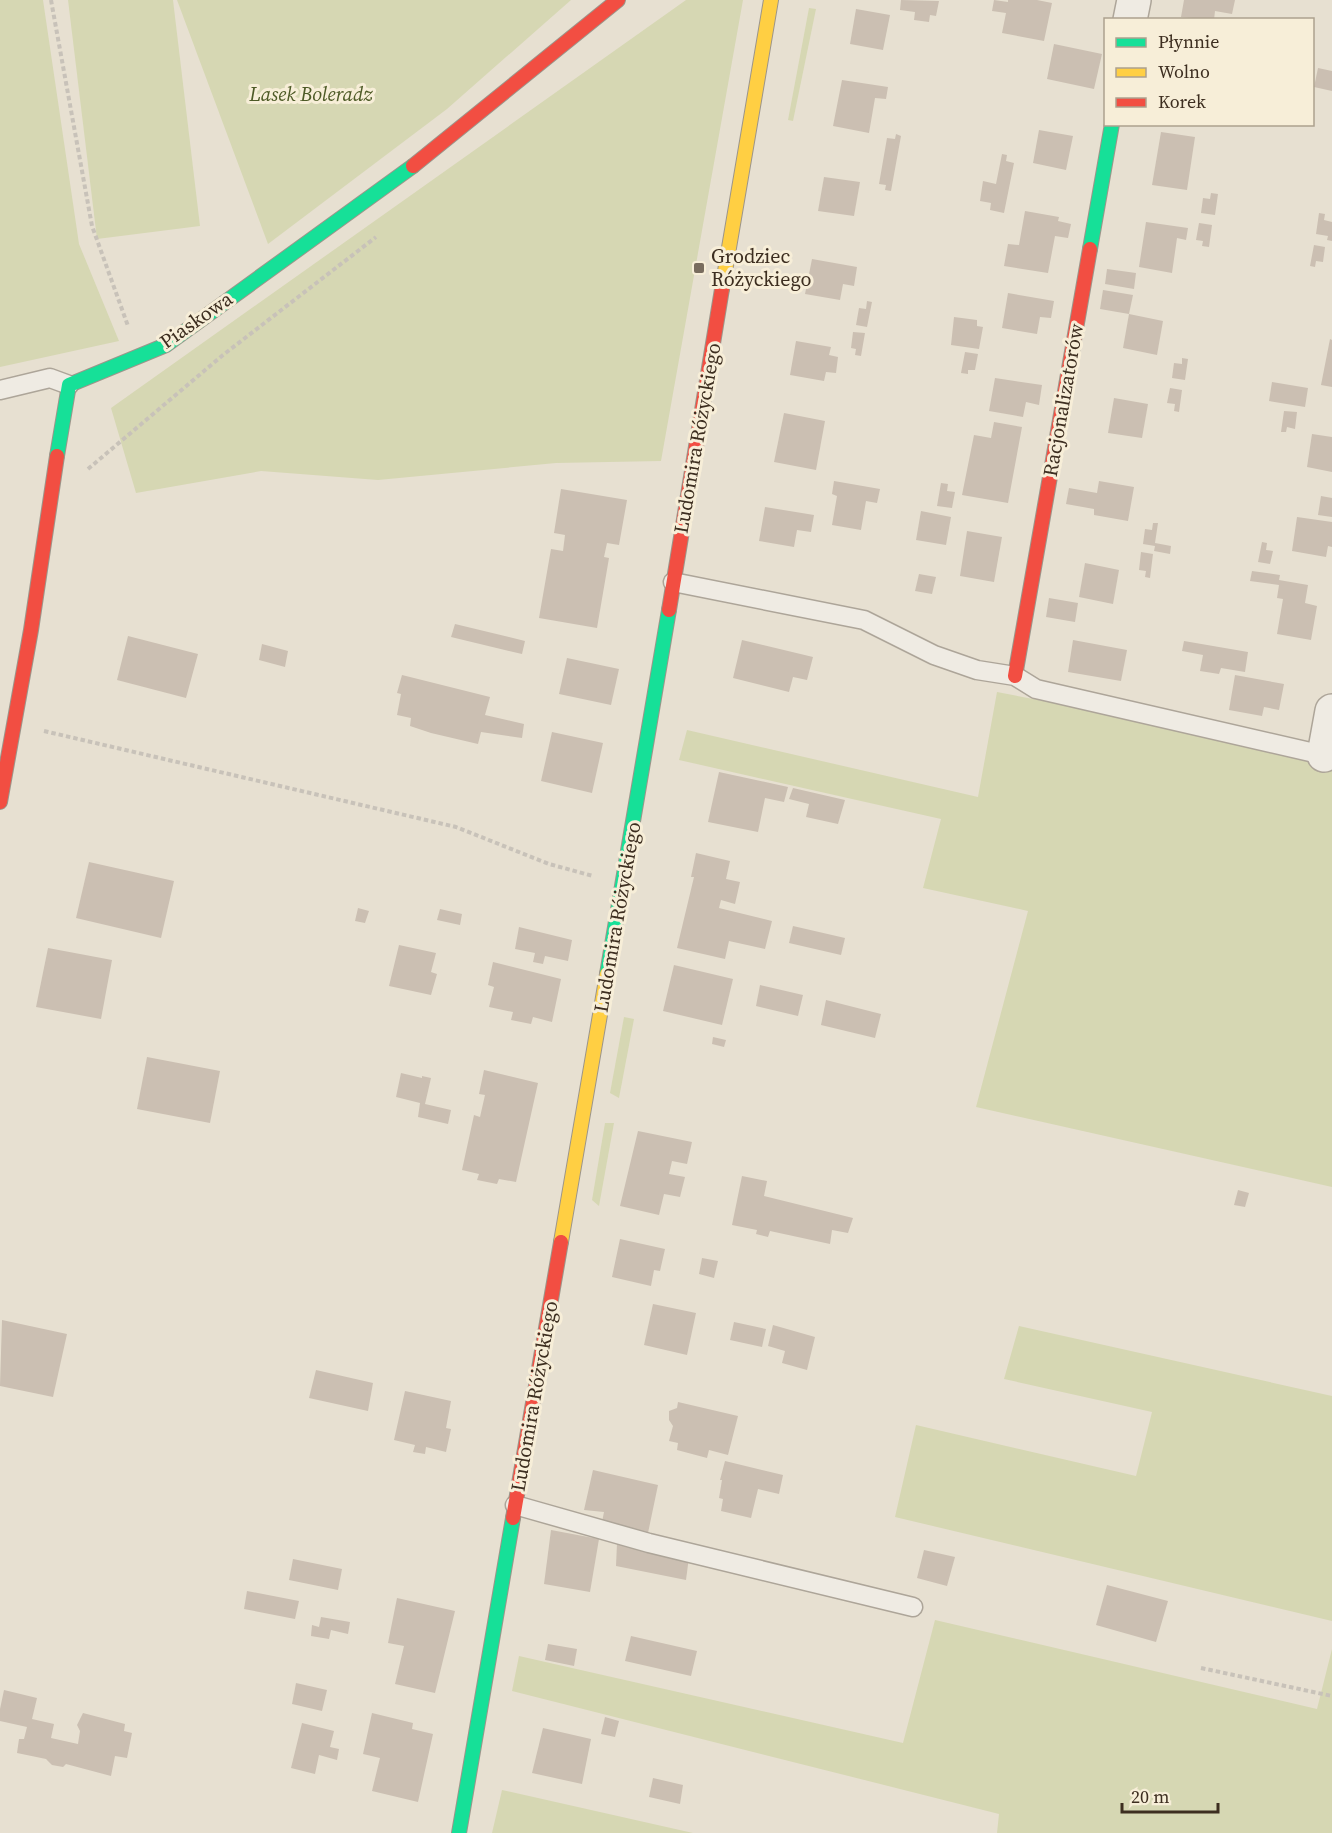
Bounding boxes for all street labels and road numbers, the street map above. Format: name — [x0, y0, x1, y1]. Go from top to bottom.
street label: Piaskowa — [154, 284, 239, 355]
street label: Racjonalizatorów — [1036, 321, 1090, 479]
street label: Ludomira Różyckiego — [666, 341, 728, 535]
street label: Ludomira Różyckiego — [586, 820, 648, 1014]
street label: Ludomira Różyckiego — [503, 1299, 565, 1493]

